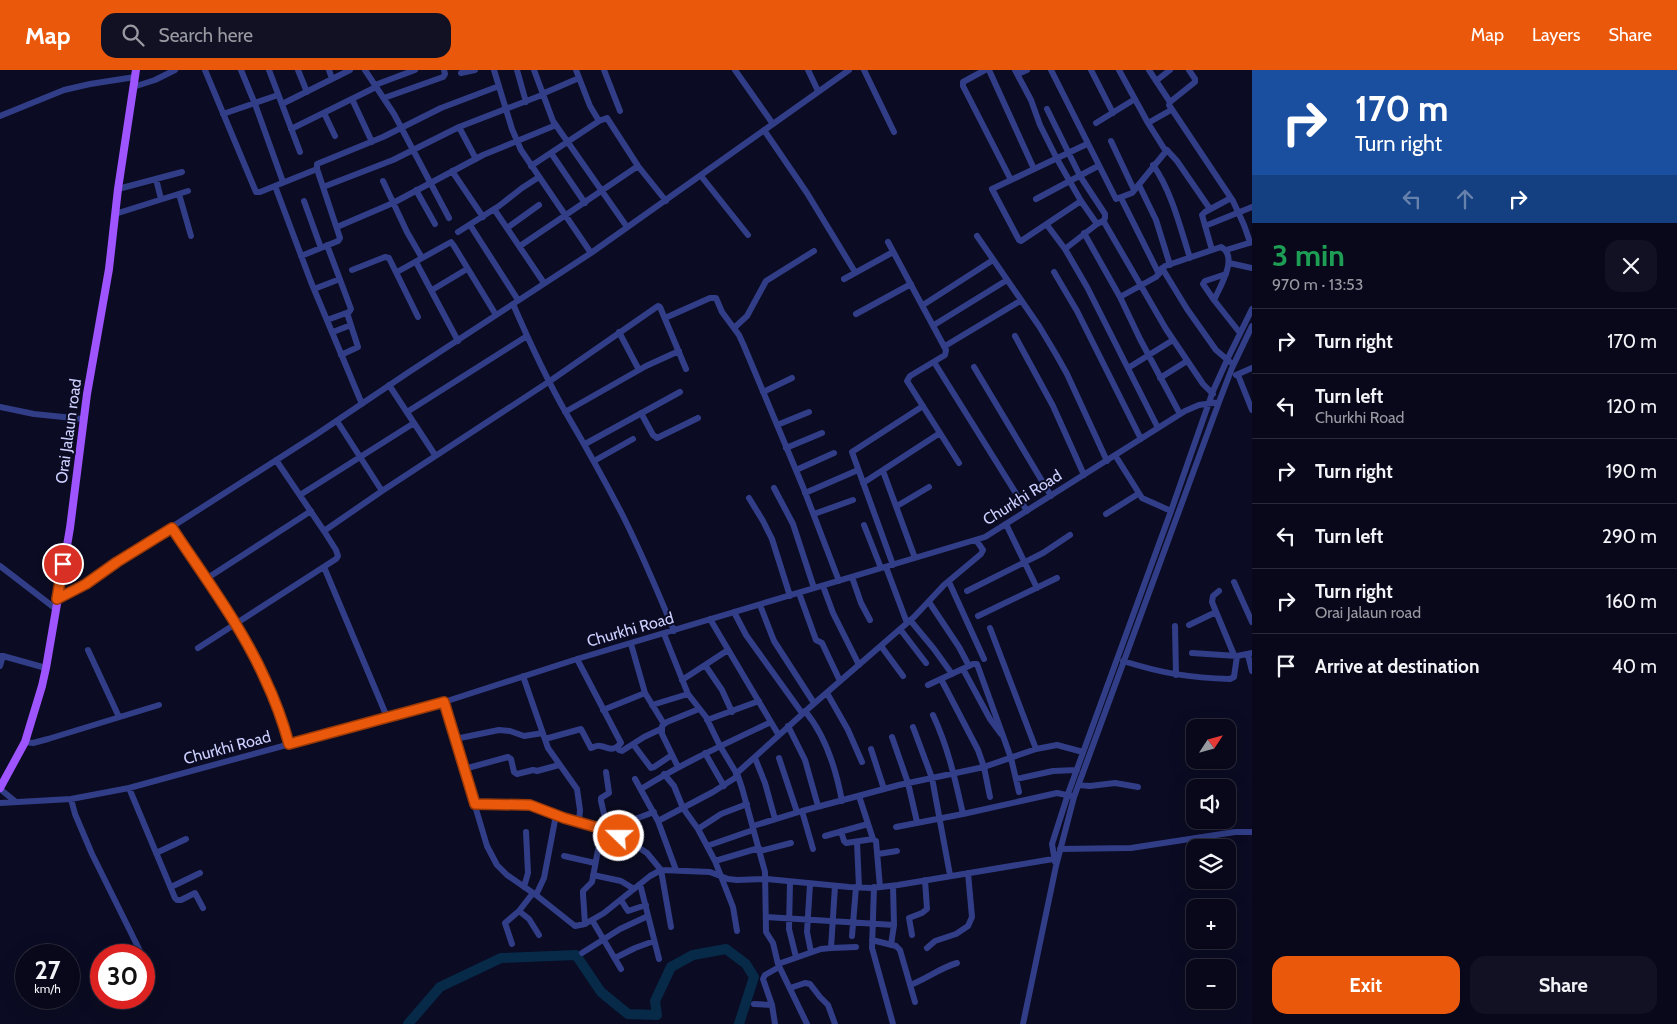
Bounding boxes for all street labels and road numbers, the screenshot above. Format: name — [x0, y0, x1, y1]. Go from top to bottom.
street label: Orai Jalaun road — [52, 377, 85, 485]
street label: Churkhi Road — [979, 466, 1065, 529]
street label: Churkhi Road — [584, 608, 676, 651]
street label: Churkhi Road — [181, 727, 273, 768]

